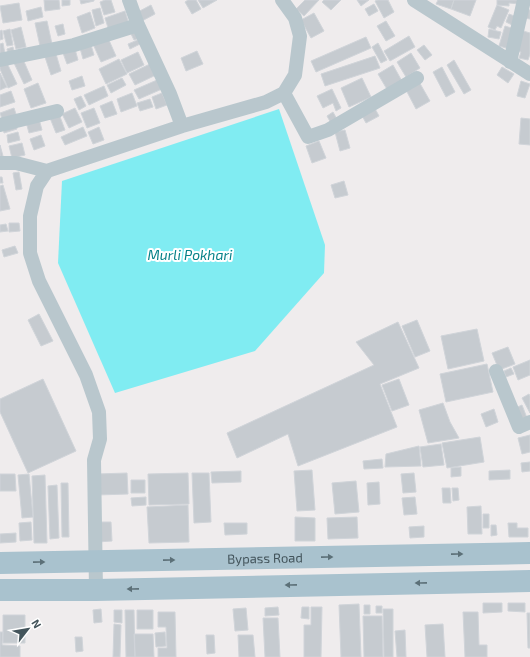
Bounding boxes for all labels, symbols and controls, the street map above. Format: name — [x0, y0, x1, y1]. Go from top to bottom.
water label: Murli Pokhari — [148, 246, 233, 263]
street label: Bypass Road — [227, 549, 303, 567]
one-way arrow — [451, 551, 464, 557]
one-way arrow — [321, 554, 334, 560]
one-way arrow — [163, 557, 176, 563]
one-way arrow — [33, 559, 45, 566]
one-way arrow — [414, 580, 427, 586]
one-way arrow — [285, 582, 297, 589]
one-way arrow — [126, 586, 139, 592]
north arrow — [8, 609, 48, 649]
text: N — [29, 617, 45, 630]

